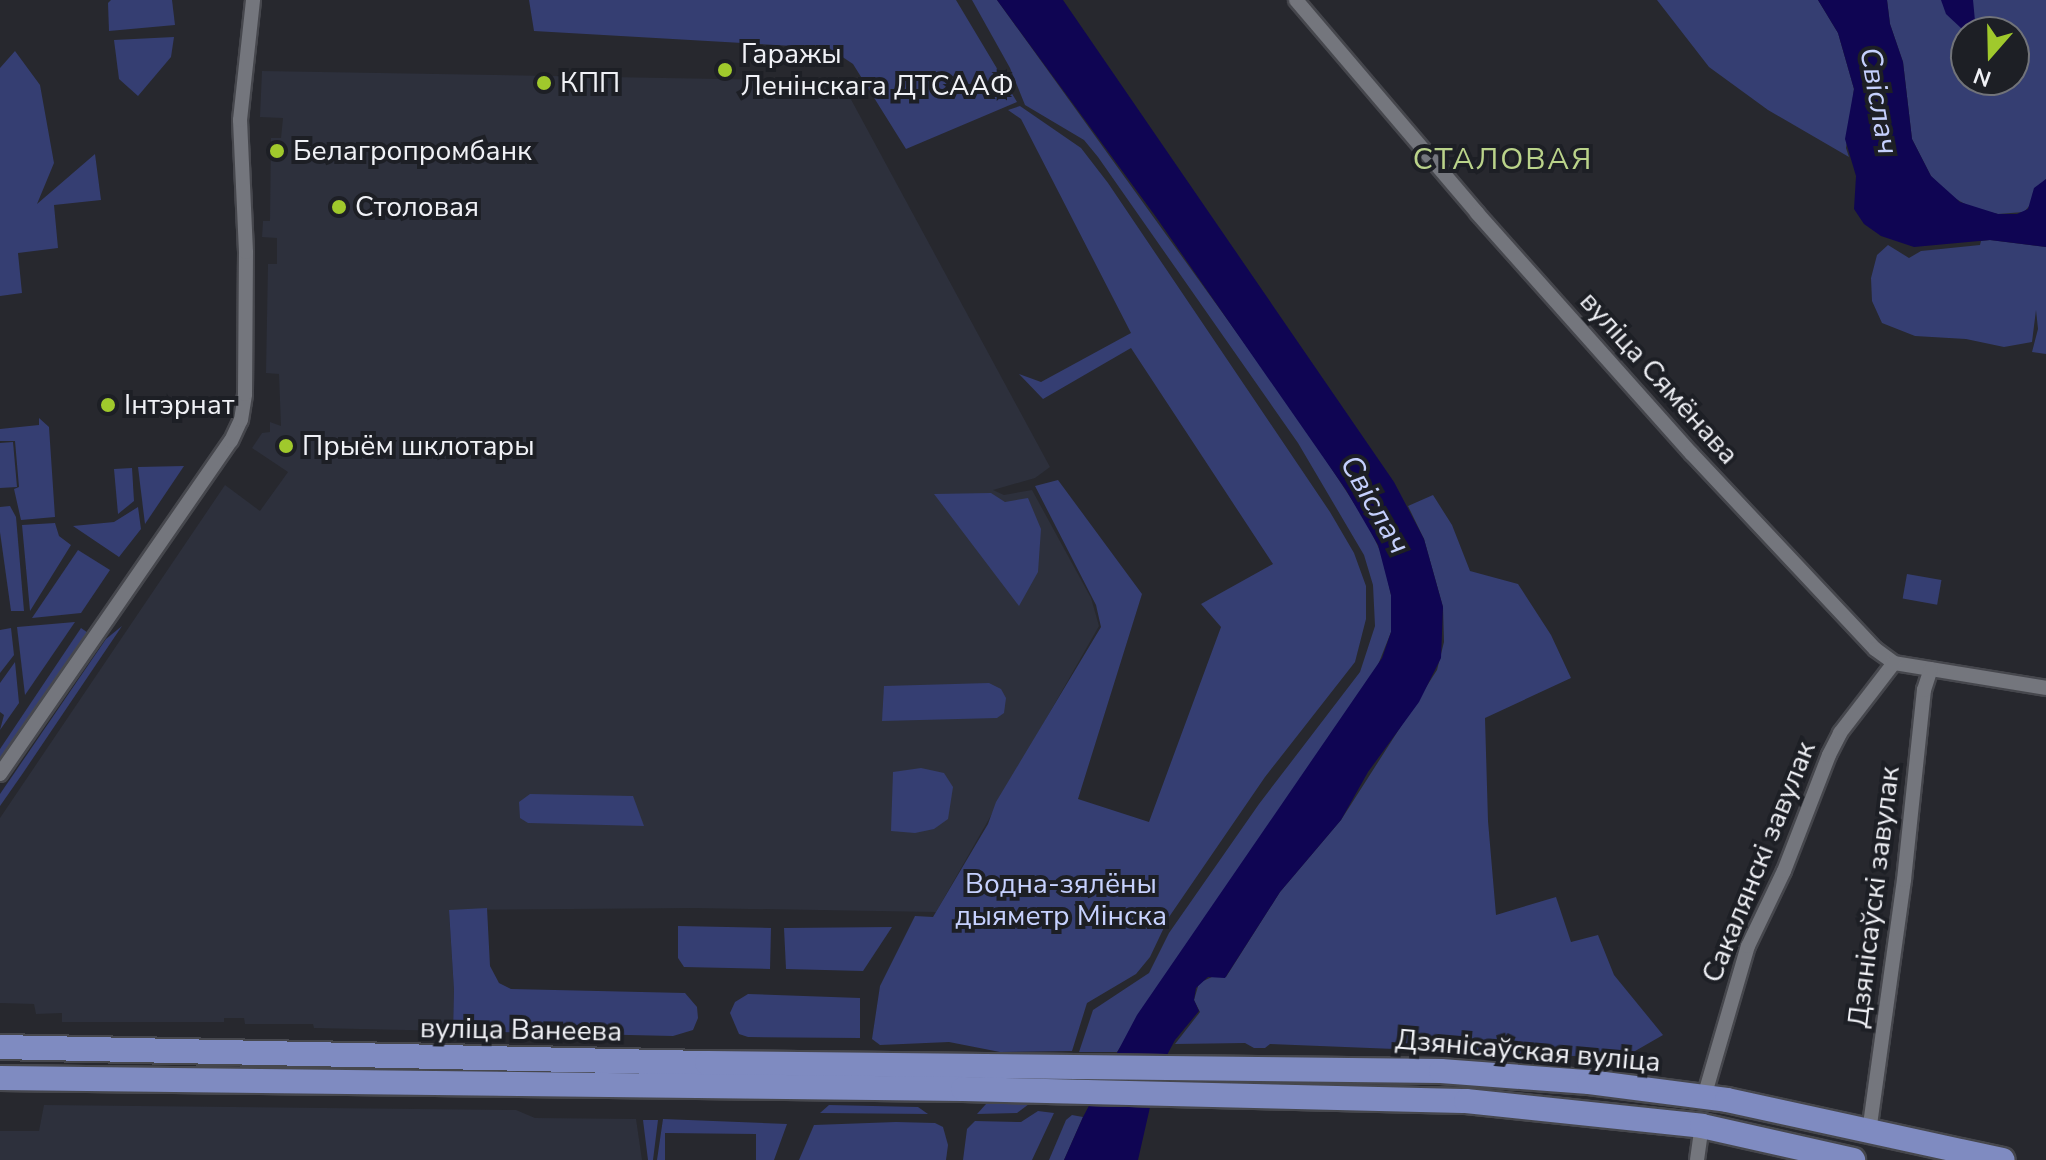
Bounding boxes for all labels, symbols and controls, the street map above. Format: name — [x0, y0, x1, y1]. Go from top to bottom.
north arrow — [1950, 16, 2030, 96]
place label: Гаражы Ленінскага ДТСААФ — [741, 37, 1014, 103]
water label: Свіслач — [1851, 45, 1905, 157]
text: N — [1970, 60, 1995, 94]
marker: Гаражы Ленінскага ДТСААФ — [716, 61, 734, 79]
place label: КПП — [560, 66, 620, 100]
marker: КПП — [535, 74, 553, 92]
place label: Белагропромбанк — [293, 134, 532, 168]
marker: Белагропромбанк — [268, 142, 286, 160]
district label: СТАЛОВАЯ — [1413, 142, 1593, 178]
place label: Столовая — [355, 190, 479, 224]
marker: Столовая — [330, 198, 348, 216]
street label: вуліца Сямёнава — [1573, 285, 1745, 471]
place label: Інтэрнат — [124, 388, 234, 422]
marker: Інтэрнат — [99, 396, 117, 414]
place label: Прыём шклотары — [302, 429, 535, 463]
marker: Прыём шклотары — [277, 437, 295, 455]
water label: Свіслач — [1331, 449, 1417, 561]
street label: Сакалянскі завулак — [1695, 737, 1823, 987]
street label: Дзянісаўскі завулак — [1841, 765, 1907, 1029]
park label: Водна-зялёны дыяметр Мінска — [955, 867, 1167, 933]
street label: вуліца Ванеева — [420, 1011, 622, 1049]
street label: Дзянісаўская вуліца — [1394, 1023, 1662, 1079]

